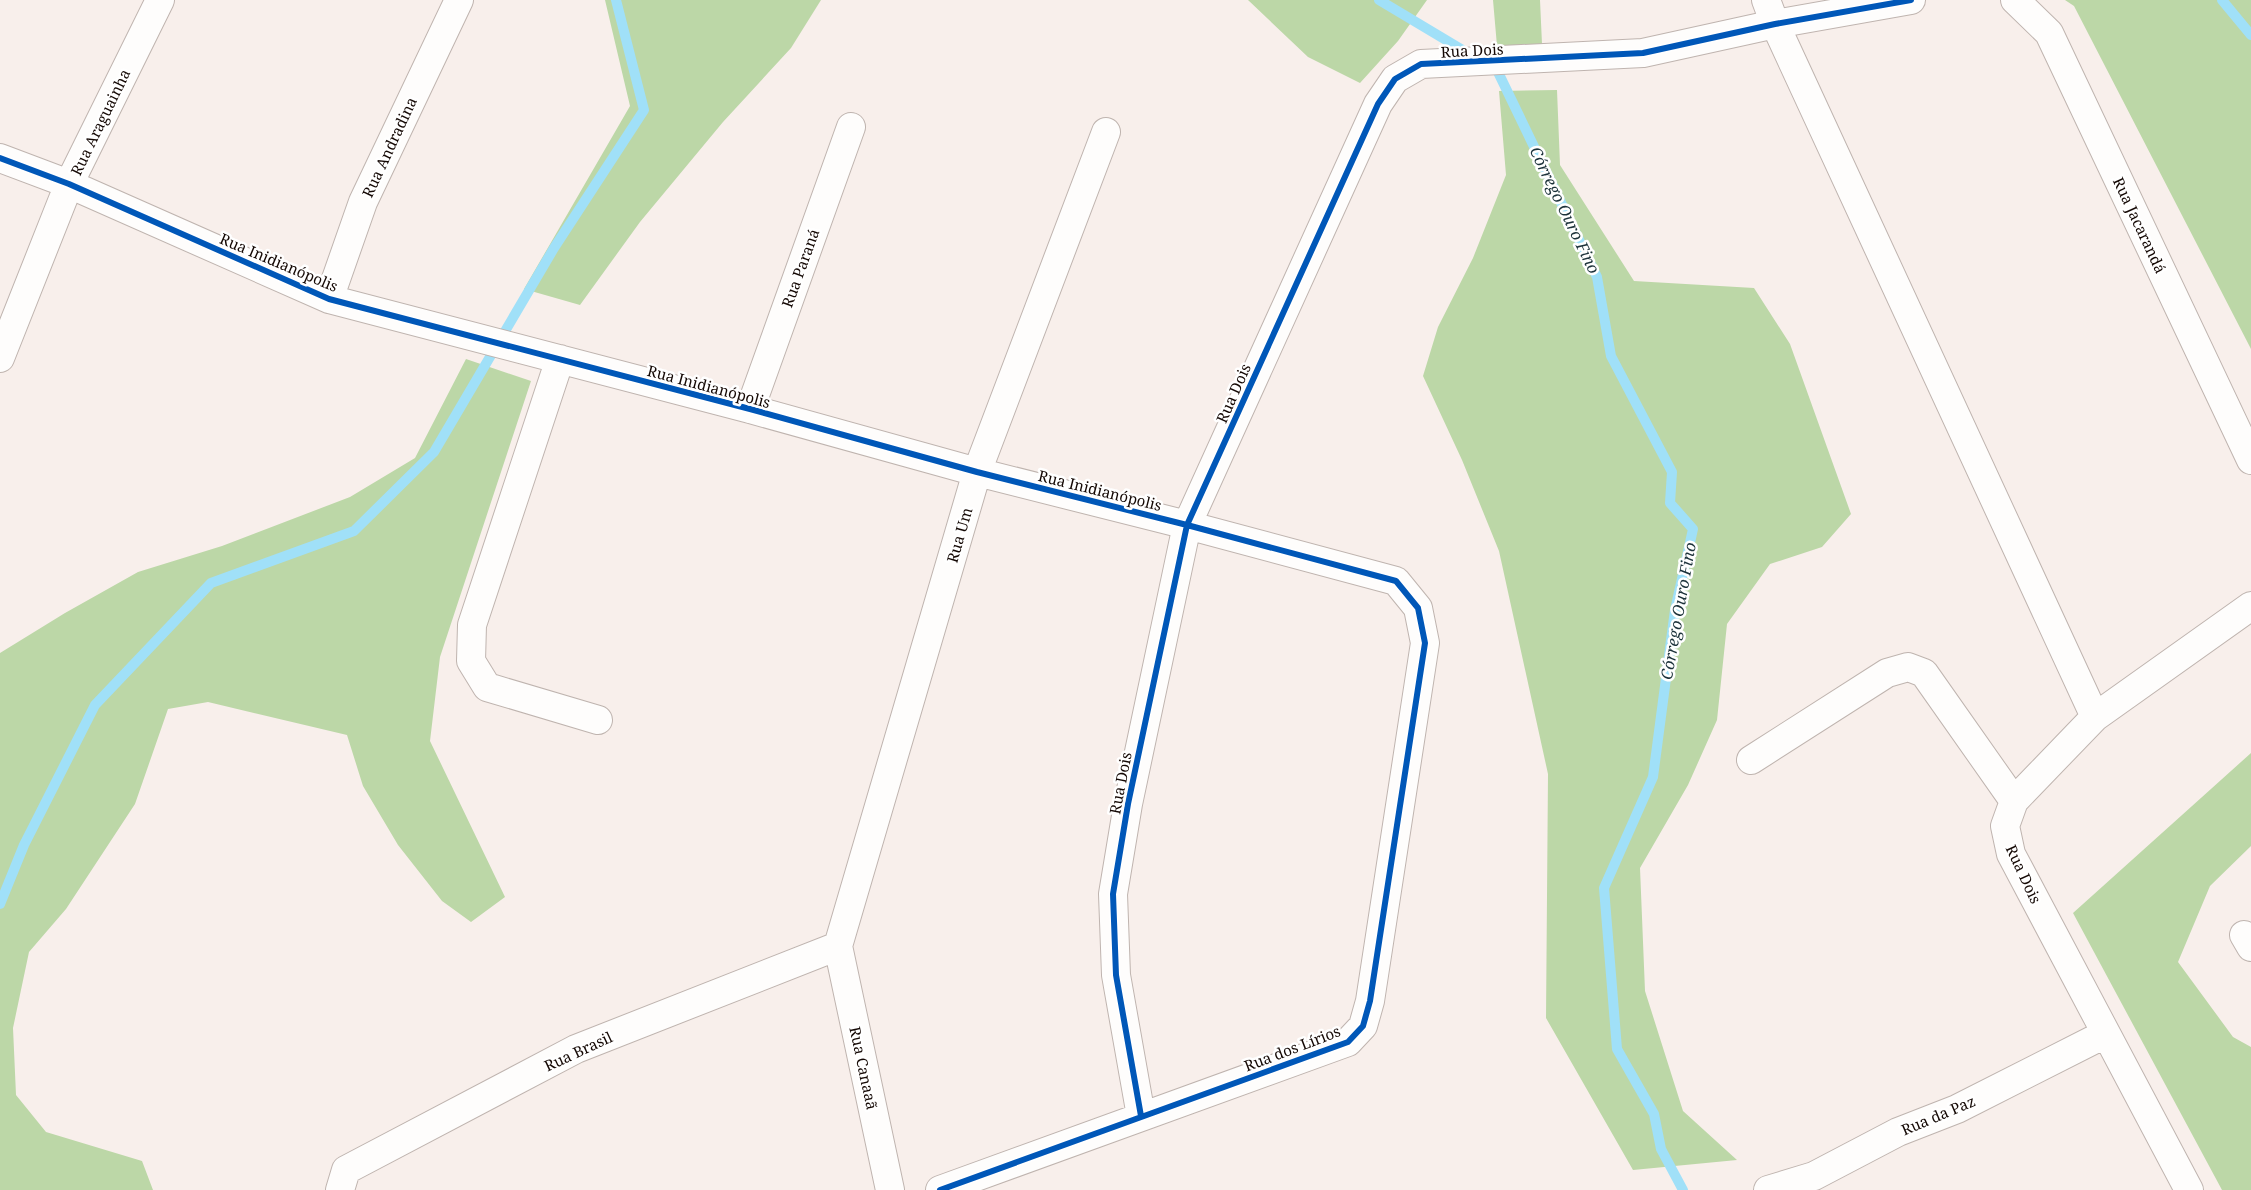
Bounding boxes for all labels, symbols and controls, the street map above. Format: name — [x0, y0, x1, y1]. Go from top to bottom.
street label: Rua Dois — [1440, 38, 1504, 62]
street label: Rua Araguainha — [66, 65, 134, 179]
street label: Rua Andradina — [357, 94, 421, 200]
water label: Córrego Ouro Fino — [1525, 143, 1605, 277]
street label: Rua Jacarandá — [2109, 174, 2171, 276]
street label: Rua Paraná — [776, 226, 824, 310]
street label: Rua Inidianópolis — [217, 228, 341, 296]
street label: Rua Inidianópolis — [645, 360, 773, 412]
street label: Rua Dois — [1211, 360, 1255, 426]
street label: Rua Inidianópolis — [1036, 465, 1164, 515]
street label: Rua Um — [942, 505, 976, 565]
water label: Córrego Ouro Fino — [1655, 541, 1701, 681]
street label: Rua Dois — [1104, 750, 1136, 816]
street label: Rua Dois — [2002, 841, 2046, 907]
street label: Rua dos Lírios — [1241, 1020, 1343, 1076]
street label: Rua Canaaã — [845, 1025, 883, 1111]
street label: Rua Brasil — [541, 1026, 616, 1075]
street label: Rua da Paz — [1898, 1090, 1978, 1140]

